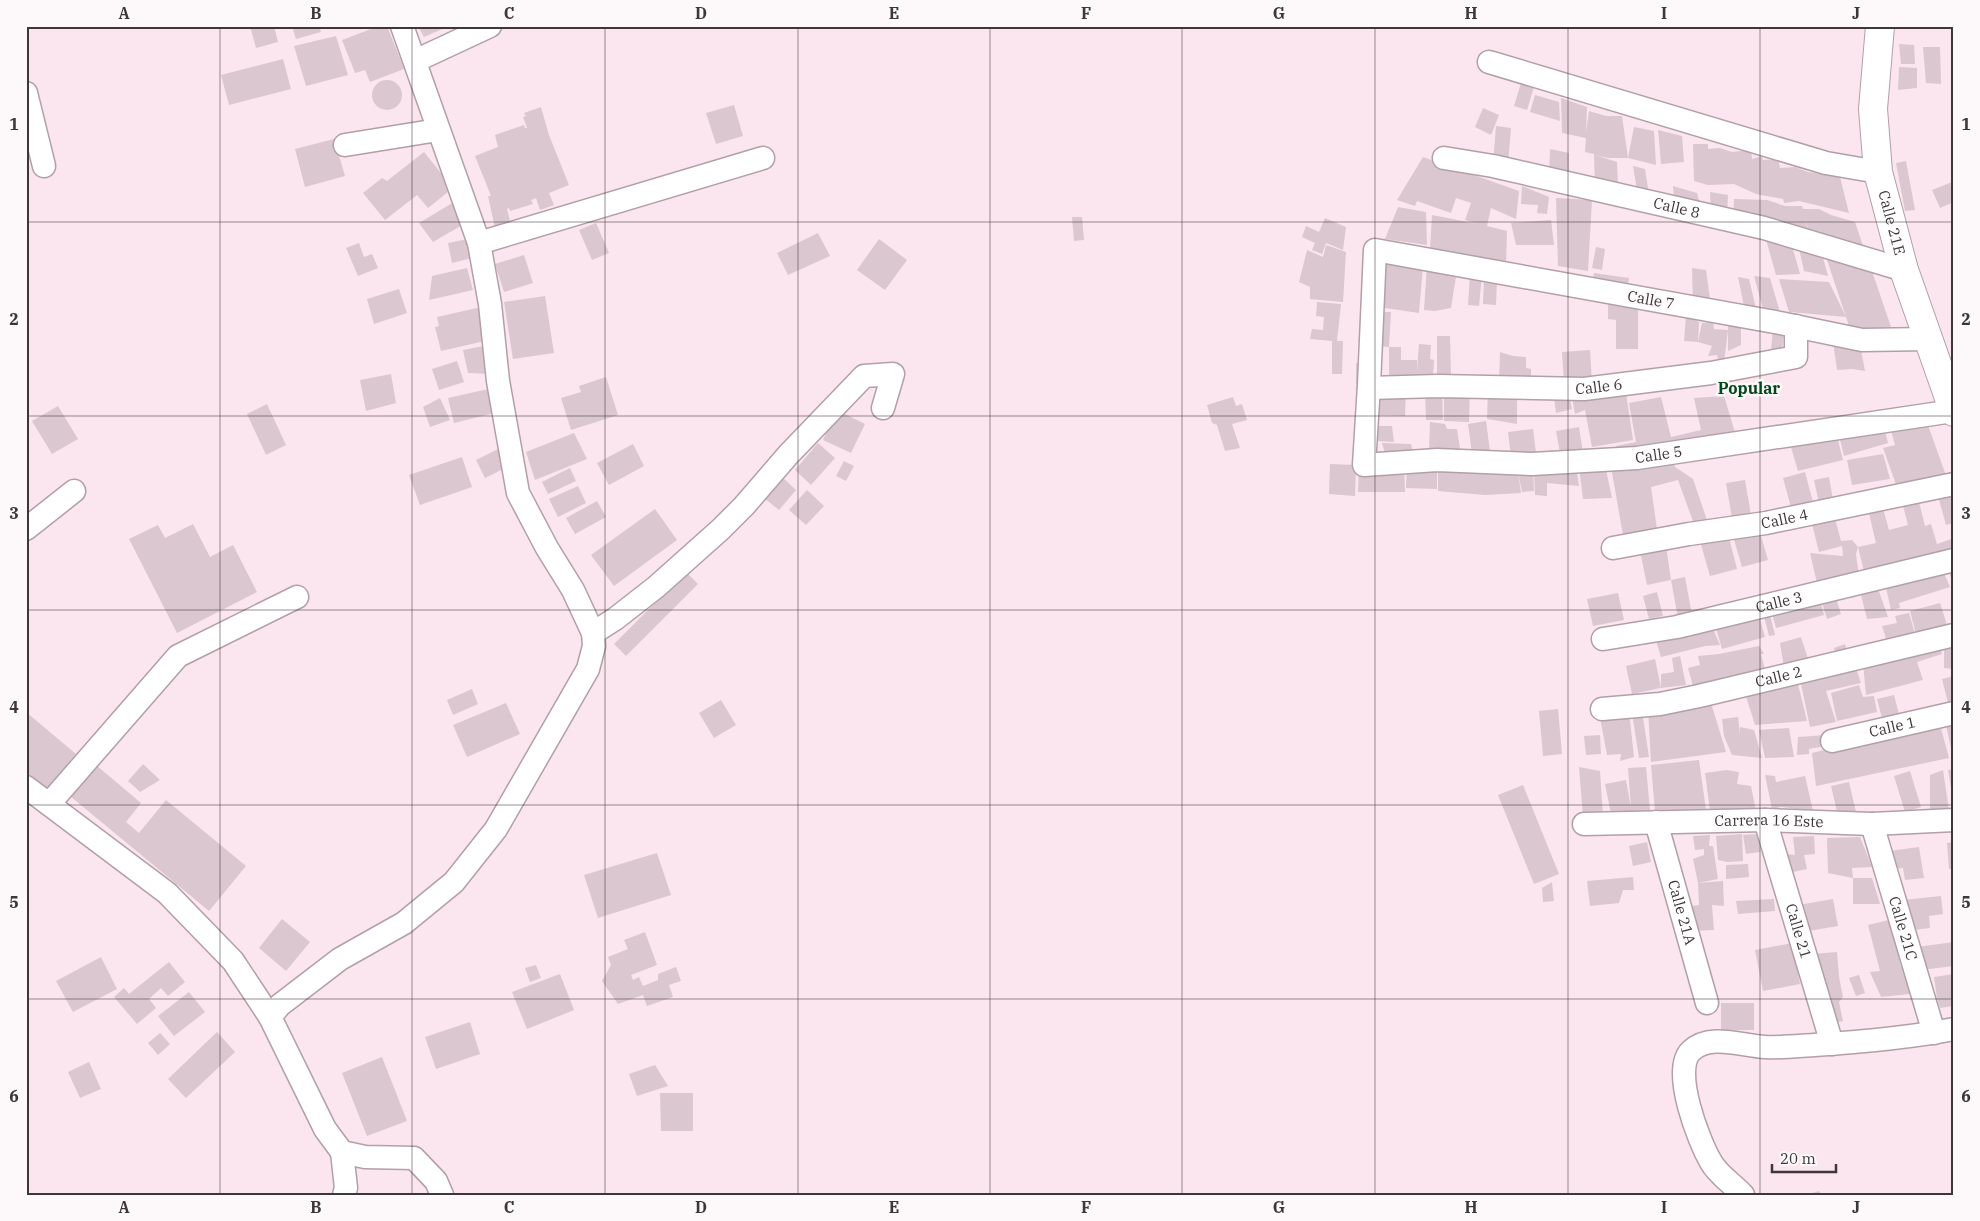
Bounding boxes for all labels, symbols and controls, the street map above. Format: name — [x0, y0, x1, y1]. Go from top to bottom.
text: A — [118, 3, 130, 23]
text: B — [310, 3, 322, 23]
text: C — [504, 3, 514, 23]
text: D — [695, 3, 707, 23]
text: E — [889, 3, 899, 23]
text: F — [1081, 3, 1091, 23]
text: G — [1273, 3, 1285, 23]
text: H — [1465, 3, 1478, 23]
text: I — [1661, 3, 1667, 23]
text: J — [1852, 3, 1860, 23]
text: 1 — [9, 114, 19, 134]
text: 1 — [1961, 114, 1971, 134]
street label: Calle 21E — [1874, 188, 1910, 257]
street label: Calle 8 — [1652, 193, 1702, 222]
street label: Calle 7 — [1626, 286, 1676, 313]
text: 2 — [9, 309, 19, 329]
text: 2 — [1961, 309, 1971, 329]
street label: Calle 6 — [1575, 374, 1623, 398]
district label: Popular — [1718, 378, 1780, 398]
street label: Calle 5 — [1634, 441, 1684, 467]
text: 3 — [9, 503, 19, 523]
text: 3 — [1961, 503, 1971, 523]
street label: Calle 4 — [1759, 505, 1810, 533]
street label: Calle 3 — [1754, 587, 1804, 617]
street label: Calle 2 — [1753, 662, 1804, 691]
text: 4 — [9, 697, 19, 717]
text: 4 — [1961, 697, 1971, 717]
street label: Calle 1 — [1867, 712, 1918, 741]
street label: Carrera 16 Este — [1714, 810, 1824, 831]
street label: Calle 21A — [1664, 878, 1700, 948]
text: 5 — [9, 892, 19, 912]
text: 5 — [1961, 892, 1971, 912]
street label: Calle 21C — [1885, 894, 1922, 963]
street label: Calle 21 — [1782, 901, 1816, 961]
text: 6 — [9, 1086, 19, 1106]
text: 6 — [1961, 1086, 1971, 1106]
scale bar — [1772, 1141, 1836, 1173]
text: 20 m — [1780, 1149, 1816, 1168]
text: A — [118, 1197, 130, 1217]
text: B — [310, 1197, 322, 1217]
text: C — [504, 1197, 514, 1217]
text: D — [695, 1197, 707, 1217]
text: E — [889, 1197, 899, 1217]
text: F — [1081, 1197, 1091, 1217]
text: G — [1273, 1197, 1285, 1217]
text: H — [1465, 1197, 1478, 1217]
text: I — [1661, 1197, 1667, 1217]
text: J — [1852, 1197, 1860, 1217]

